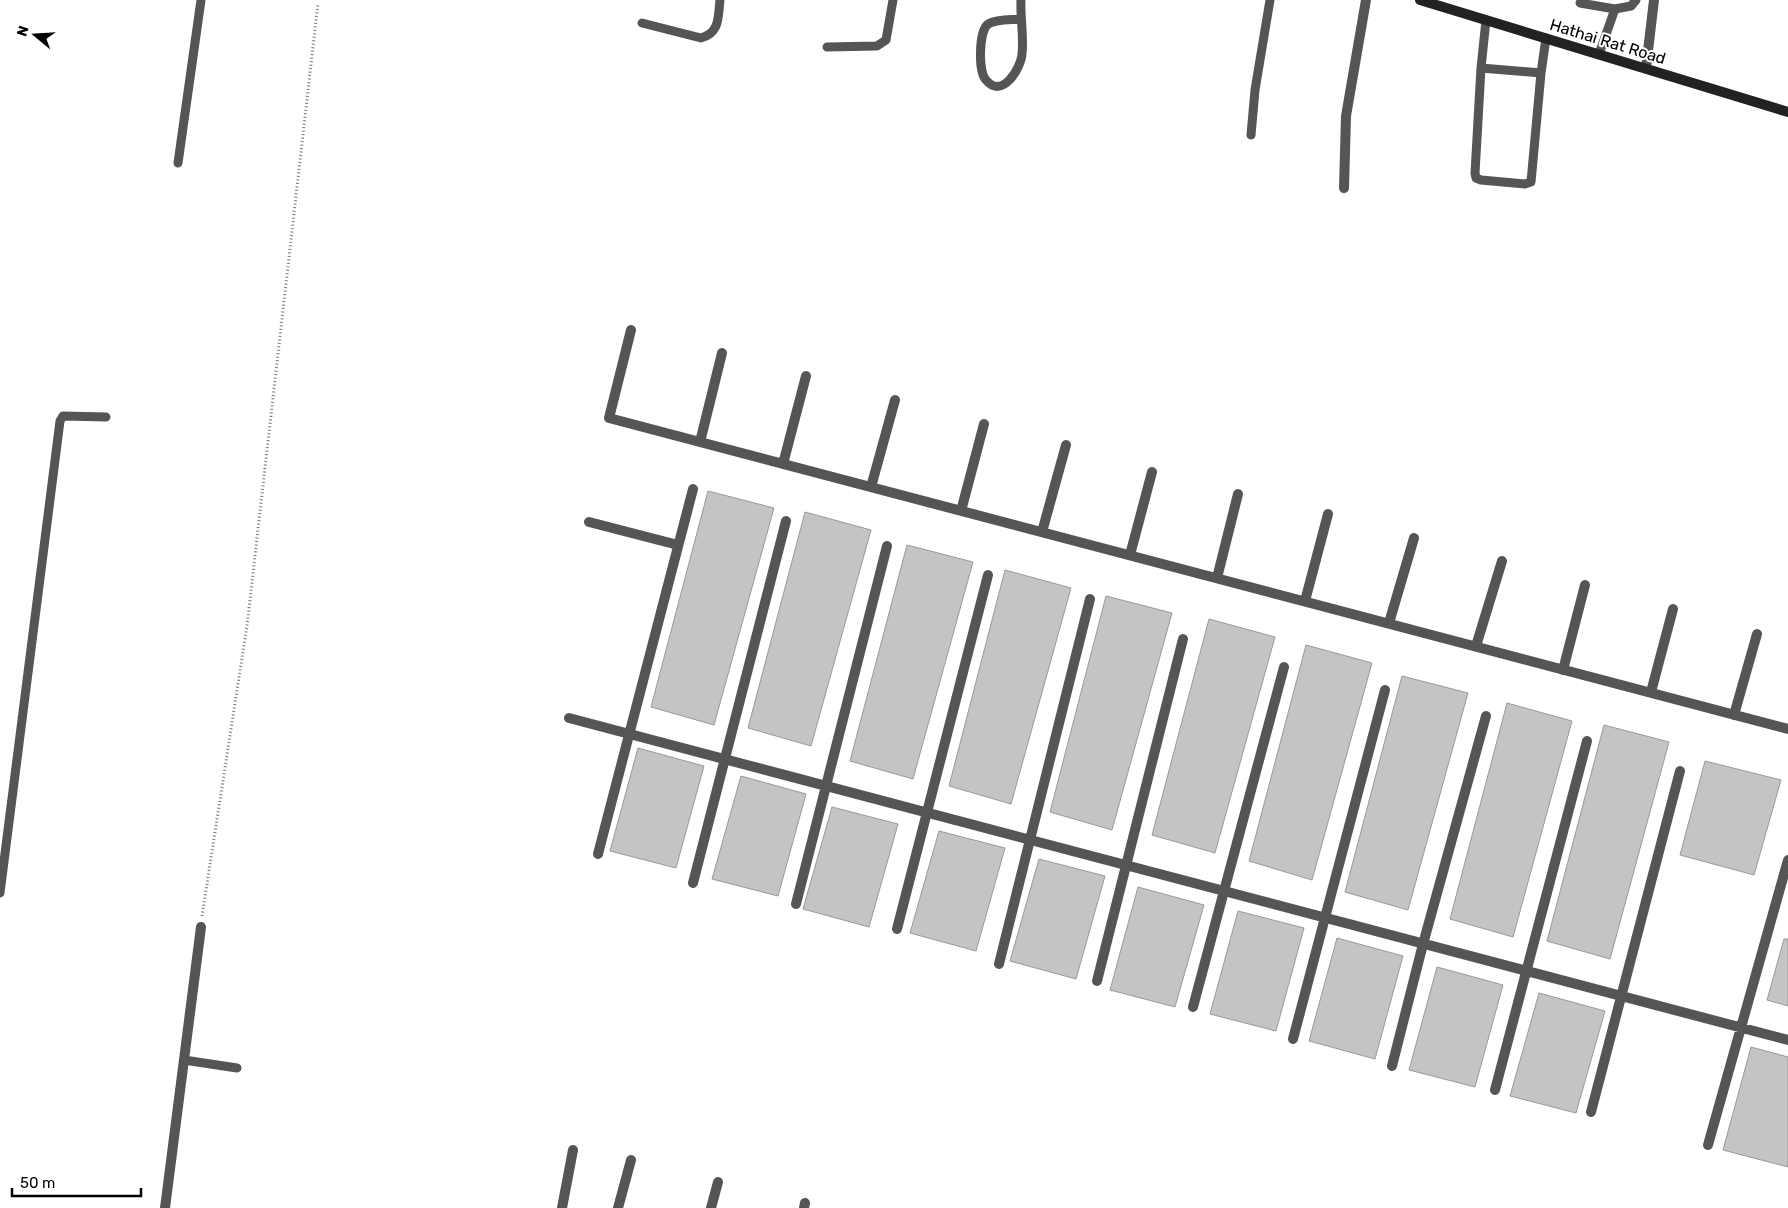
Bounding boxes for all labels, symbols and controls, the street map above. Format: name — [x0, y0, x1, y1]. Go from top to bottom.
north arrow — [10, 10, 60, 60]
street label: Hathai Rat Road — [1548, 15, 1668, 68]
text: N — [13, 24, 33, 39]
scale bar — [12, 1166, 141, 1198]
text: 50 m — [20, 1174, 55, 1192]

